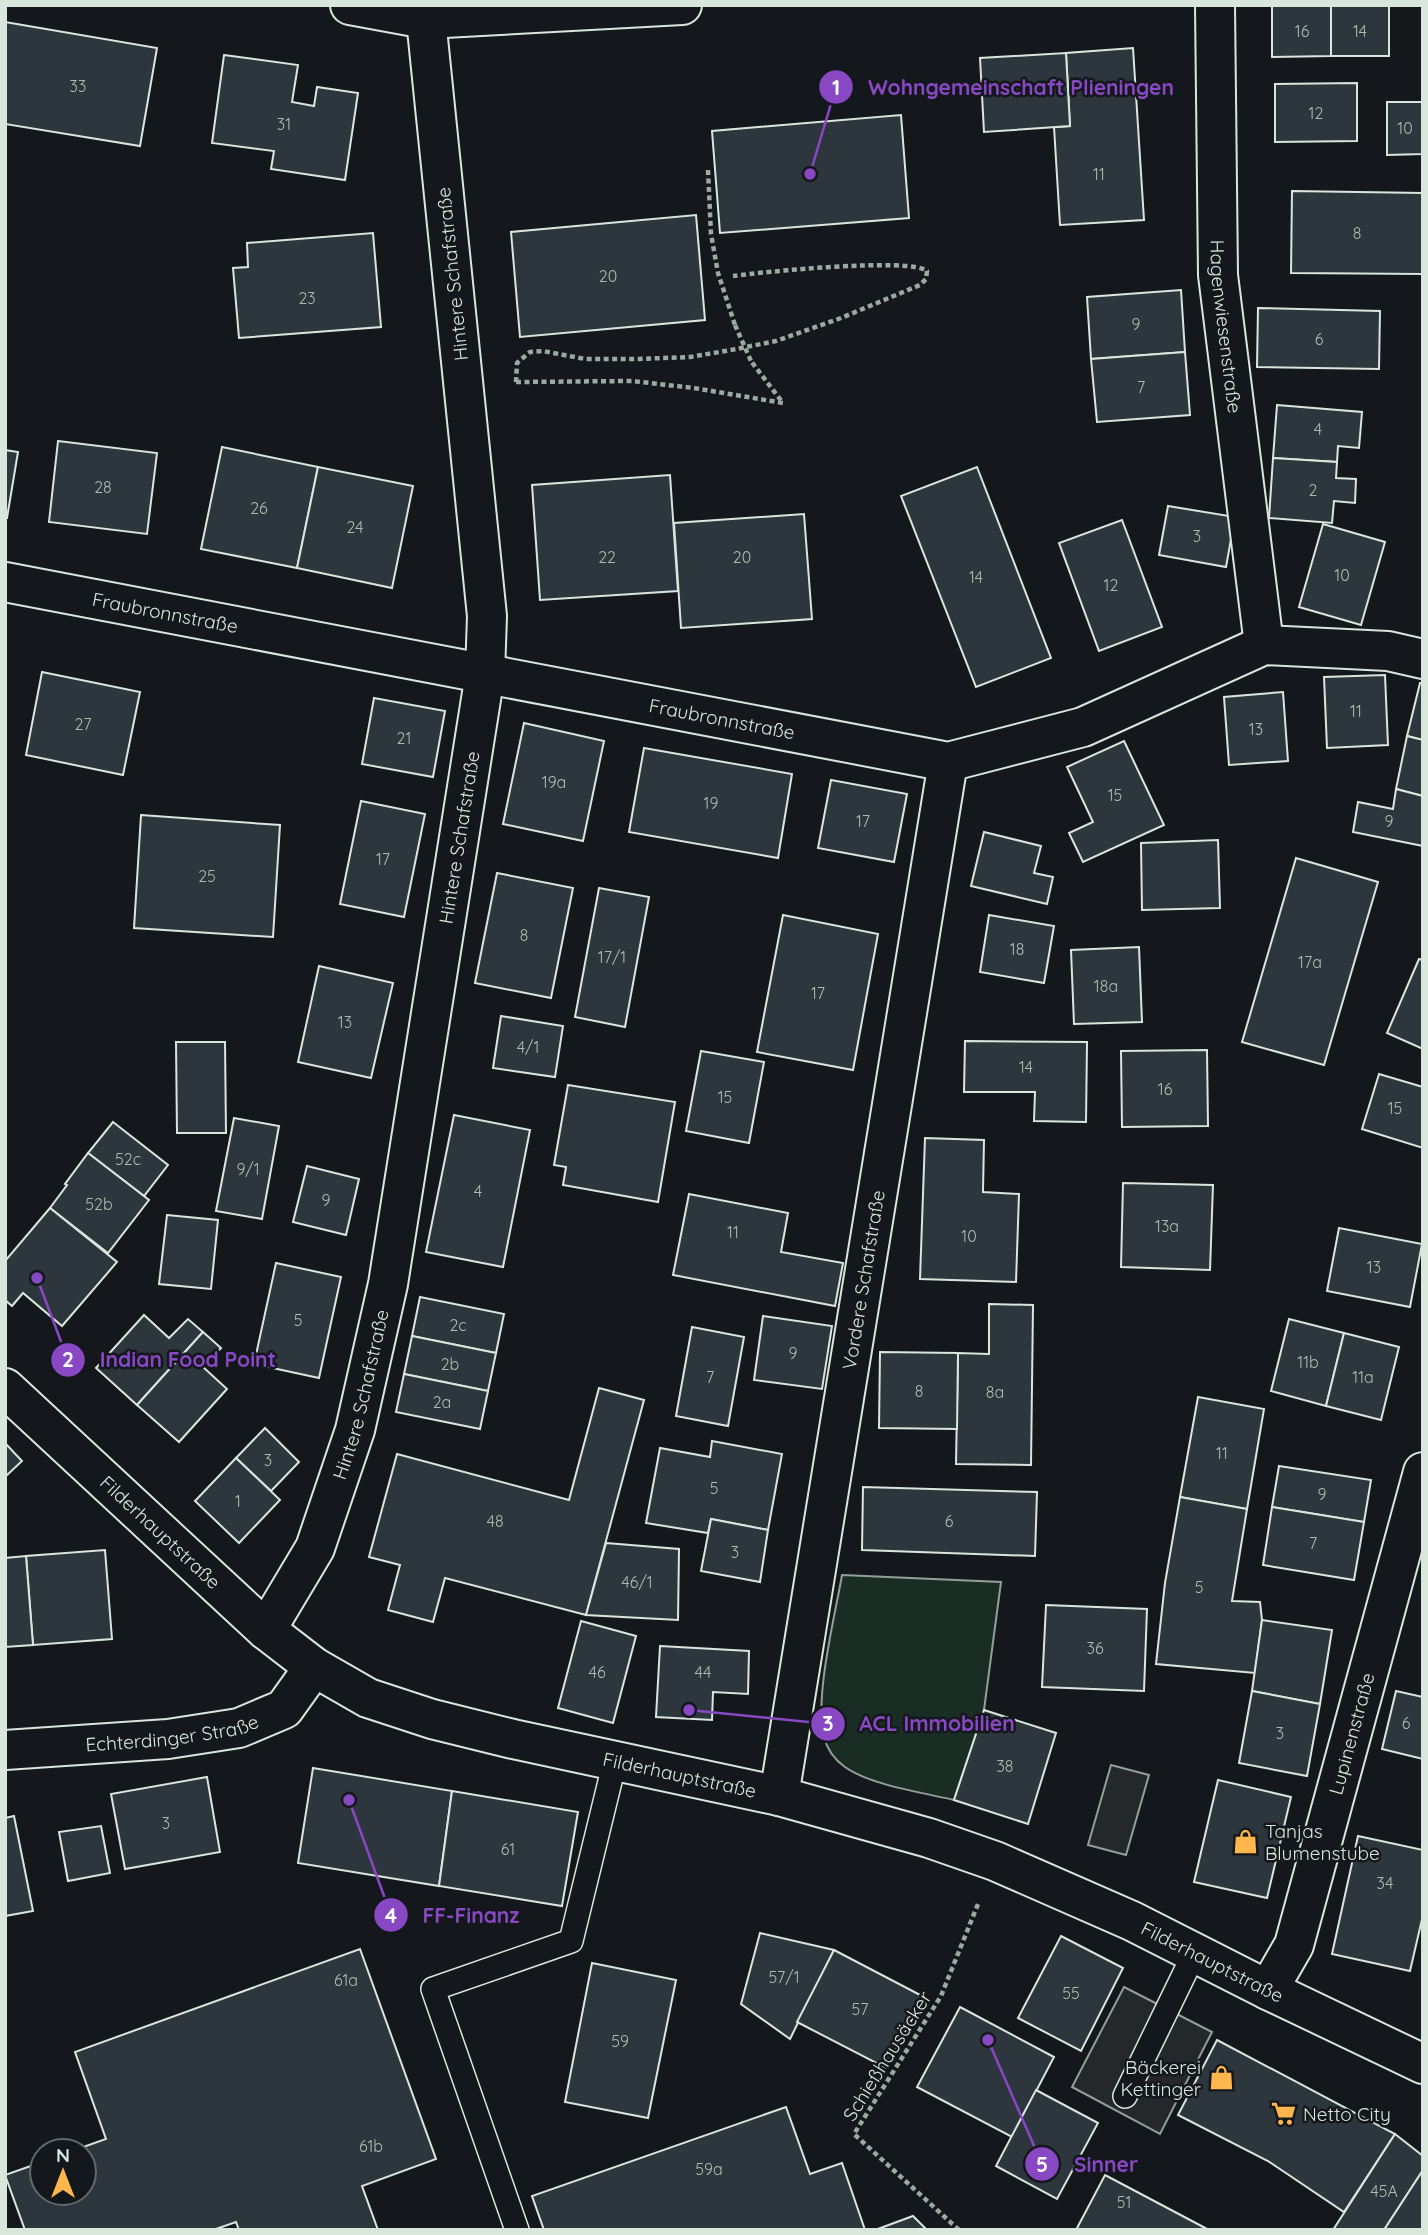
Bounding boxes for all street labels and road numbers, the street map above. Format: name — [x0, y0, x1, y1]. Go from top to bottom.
street label: Hintere Schafstraße — [431, 186, 473, 362]
street label: Hagenwiesenstraße — [1206, 240, 1247, 415]
street label: Fraubronnstraße — [90, 587, 240, 638]
street label: Fraubronnstraße — [647, 693, 797, 745]
street label: Hintere Schafstraße — [433, 749, 485, 926]
street label: Vordere Schafstraße — [837, 1188, 890, 1371]
street label: Hintere Schafstraße — [327, 1307, 394, 1483]
street label: Filderhauptstraße — [95, 1470, 226, 1594]
street label: Lupinenstraße — [1324, 1670, 1380, 1797]
street label: Echterdinger Straße — [85, 1709, 262, 1757]
street label: Filderhauptstraße — [601, 1747, 758, 1803]
street label: Filderhauptstraße — [1137, 1916, 1287, 2008]
street label: Schießhausäcker — [837, 1986, 937, 2125]

